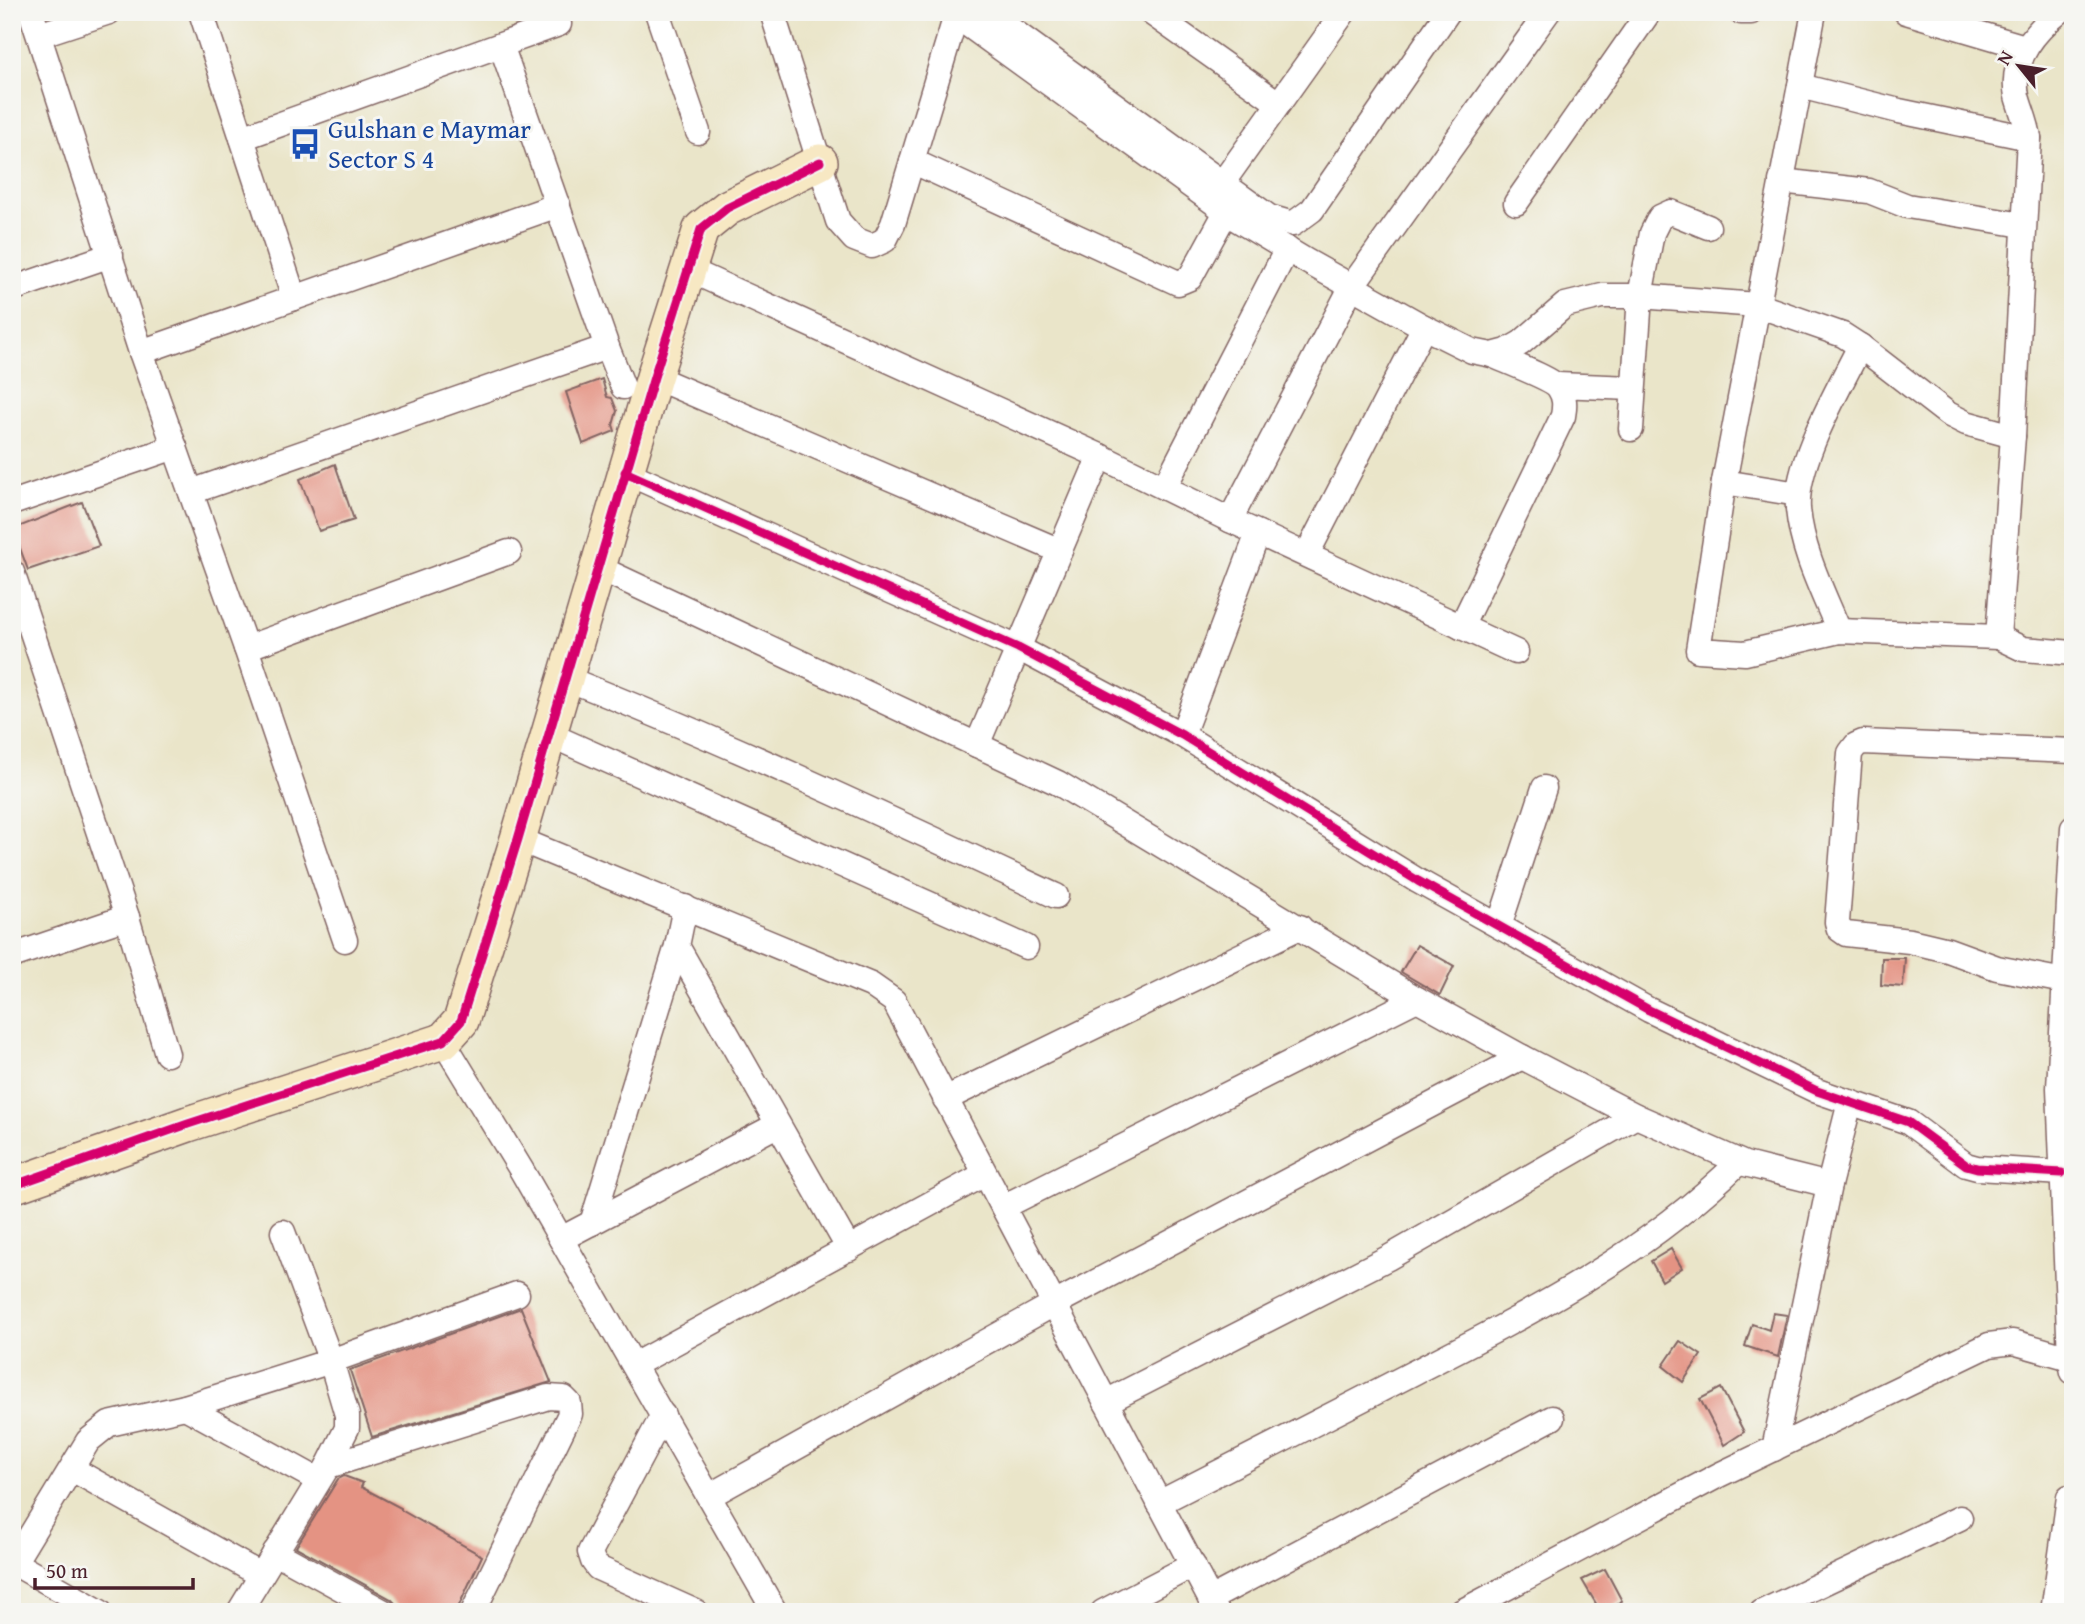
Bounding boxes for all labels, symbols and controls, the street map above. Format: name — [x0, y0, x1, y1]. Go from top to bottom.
north arrow — [1983, 32, 2054, 102]
text: N — [1989, 45, 2020, 70]
place label: Gulshan e Maymar Sector S 4 — [328, 109, 531, 178]
bus stop icon: Gulshan e Maymar Sector S 4 — [288, 127, 322, 161]
scale bar — [35, 1547, 192, 1591]
text: 50 m — [46, 1555, 88, 1586]

